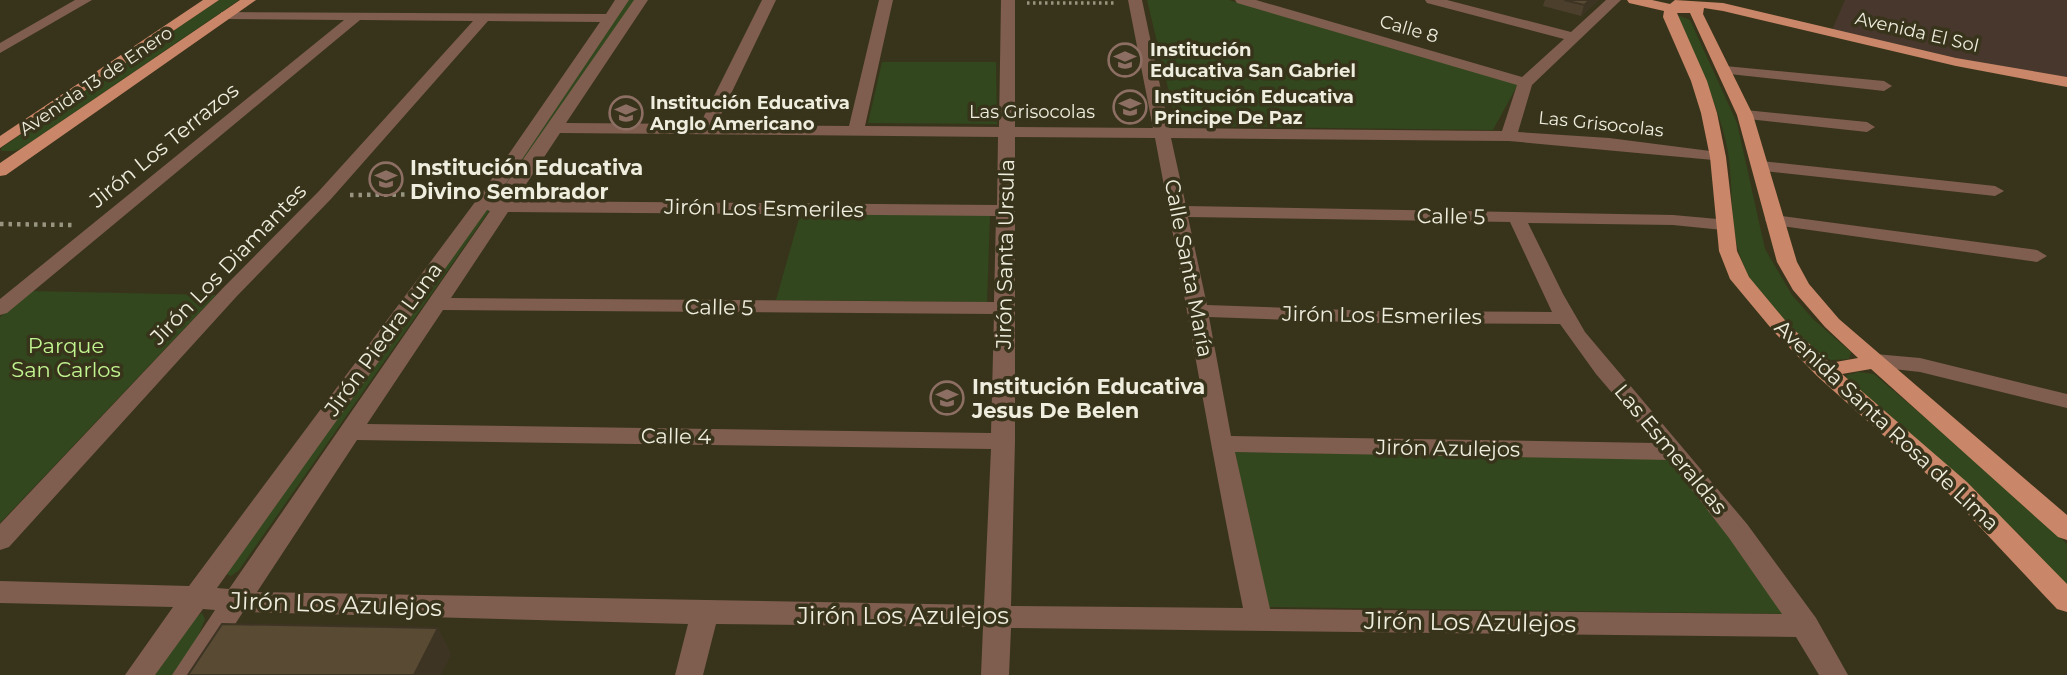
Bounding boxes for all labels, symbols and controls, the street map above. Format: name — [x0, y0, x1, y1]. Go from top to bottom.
street label: Avenida El Sol — [1853, 7, 1981, 57]
street label: Calle 8 — [1377, 10, 1441, 48]
street label: Avenida 13 de Enero — [15, 22, 177, 140]
place label: Institución Educativa San Gabriel — [1150, 39, 1356, 82]
school or university icon: Institución Educativa San Gabriel — [1106, 41, 1144, 79]
street label: Jirón Los Terrazos — [84, 77, 243, 213]
place label: Institución Educativa Principe De Paz — [1154, 86, 1354, 129]
school or university icon: Institución Educativa Principe De Paz — [1111, 88, 1149, 126]
place label: Institución Educativa Anglo Americano — [649, 92, 850, 135]
school or university icon: Institución Educativa Anglo Americano — [607, 94, 645, 132]
street label: Las Grisocolas — [969, 101, 1095, 123]
street label: Las Grisocolas — [1537, 106, 1665, 142]
place label: Institución Educativa Divino Sembrador — [410, 155, 643, 204]
street label: Jirón Santa Ursula — [991, 159, 1019, 350]
school or university icon: Institución Educativa Divino Sembrador — [367, 160, 405, 198]
street label: Calle Santa María — [1159, 177, 1219, 359]
street label: Jirón Los Diamantes — [144, 178, 311, 350]
street label: Jirón Los Esmeriles — [663, 194, 864, 222]
street label: Calle 5 — [1417, 203, 1486, 229]
street label: Jirón Piedra Luna — [318, 258, 447, 421]
street label: Calle 5 — [685, 294, 754, 320]
street label: Jirón Los Esmeriles — [1281, 301, 1482, 329]
street label: Avenida Santa Rosa de Lima — [1770, 314, 2004, 536]
park label: Parque San Carlos — [11, 333, 121, 382]
place label: Institución Educativa Jesus De Belen — [971, 374, 1205, 423]
school or university icon: Institución Educativa Jesus De Belen — [928, 379, 966, 417]
street label: Las Esmeraldas — [1609, 379, 1733, 519]
street label: Calle 4 — [641, 423, 712, 449]
street label: Jirón Azulejos — [1375, 434, 1520, 462]
street label: Jirón Los Azulejos — [229, 586, 442, 622]
street label: Jirón Los Azulejos — [796, 601, 1009, 630]
street label: Jirón Los Azulejos — [1363, 606, 1576, 638]

